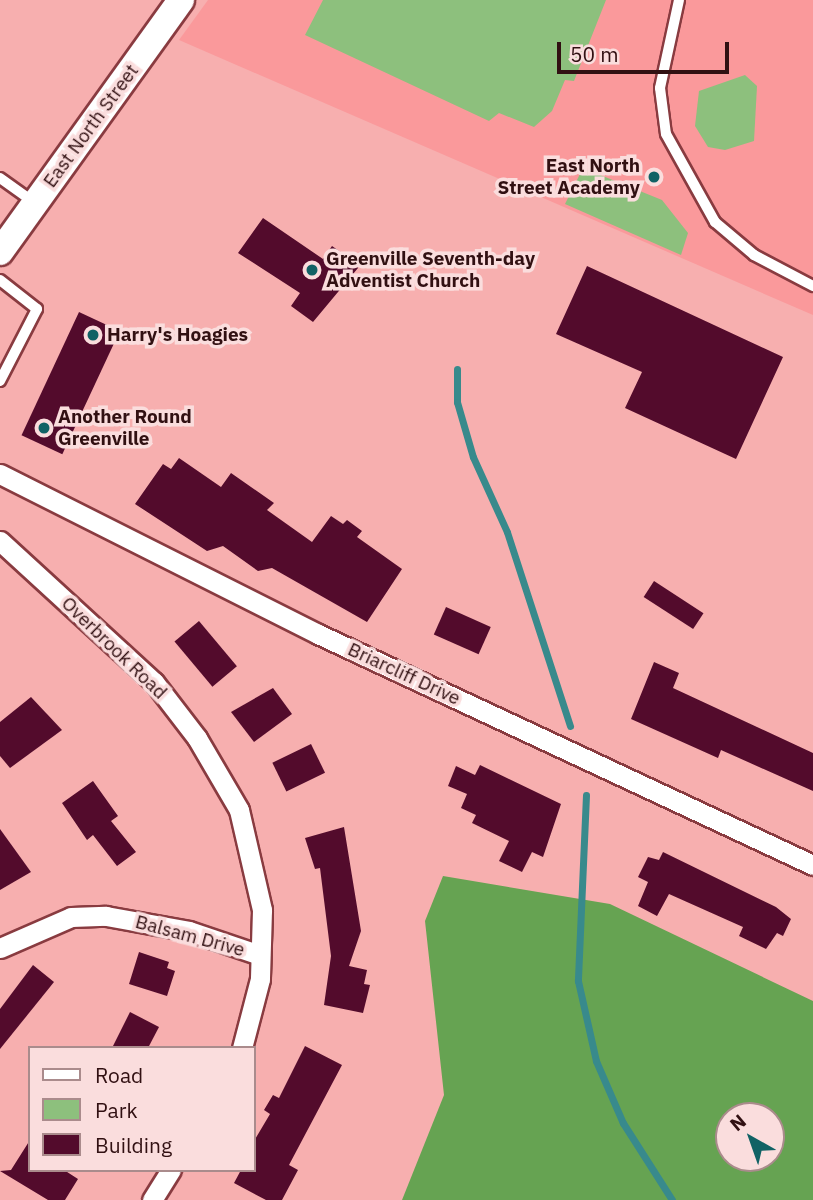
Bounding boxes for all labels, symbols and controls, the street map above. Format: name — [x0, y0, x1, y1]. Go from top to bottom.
scale bar — [561, 28, 732, 72]
text: 50 m — [570, 40, 619, 68]
street label: East North Street — [39, 60, 143, 192]
place label: East North Street Academy — [497, 155, 640, 199]
marker: East North Street Academy — [646, 169, 662, 185]
place label: Greenville Seventh-day Adventist Church — [326, 248, 535, 292]
marker: Greenville Seventh-day Adventist Church — [304, 262, 320, 278]
place label: Harry's Hoagies — [107, 324, 248, 346]
marker: Harry's Hoagies — [85, 327, 101, 343]
place label: Another Round Greenville — [58, 406, 192, 450]
marker: Another Round Greenville — [36, 420, 52, 436]
street label: Overbrook Road — [57, 592, 171, 704]
street label: Briarcliff Drive — [344, 638, 464, 710]
street label: Balsam Drive — [133, 910, 247, 962]
legend — [28, 1046, 256, 1172]
text: Road — [95, 1061, 143, 1089]
text: Park — [95, 1096, 138, 1124]
north arrow — [715, 1102, 785, 1172]
text: N — [725, 1109, 751, 1136]
text: Building — [95, 1131, 172, 1159]

